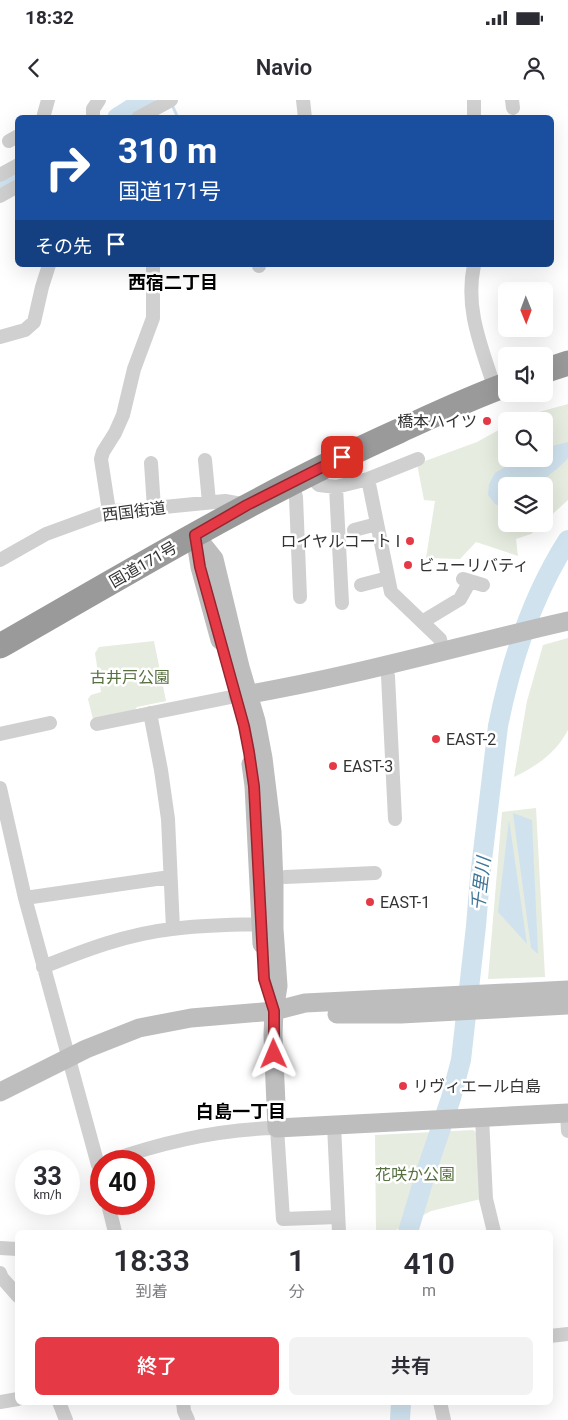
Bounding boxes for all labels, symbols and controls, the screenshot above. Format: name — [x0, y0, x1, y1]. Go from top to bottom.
text: 18:32 — [25, 6, 74, 29]
icon: back — [20, 54, 48, 82]
icon: person — [520, 54, 548, 82]
text: Navio — [256, 55, 312, 80]
text: 310 m — [118, 131, 217, 172]
icon: right — [35, 135, 100, 200]
text: 国道171号 — [118, 179, 221, 204]
icon: arrive — [102, 230, 130, 258]
text: その先 — [35, 235, 92, 258]
district label: 西宿二丁目 — [128, 272, 218, 293]
north arrow — [498, 282, 552, 338]
map controls — [498, 282, 553, 532]
button: sound — [498, 347, 553, 402]
place label: 橋本ハイツ — [397, 412, 477, 431]
button: search — [498, 412, 553, 467]
marker: 橋本ハイツ — [481, 415, 493, 427]
pin — [321, 436, 363, 478]
icon: arrive — [328, 443, 356, 471]
button: layers — [498, 477, 553, 532]
street label: 西国街道 — [101, 498, 167, 525]
place label: ロイヤルコート I — [280, 532, 400, 551]
marker: ロイヤルコート I — [404, 535, 416, 547]
street label: 国道171号 — [106, 537, 180, 591]
place label: ビューリバティ — [418, 556, 529, 575]
marker: ビューリバティ — [402, 559, 414, 571]
park label: 古井戸公園 — [90, 668, 170, 687]
place label: EAST-2 — [446, 730, 496, 749]
marker: EAST-2 — [430, 733, 442, 745]
place label: EAST-3 — [343, 757, 393, 776]
marker: EAST-3 — [327, 760, 339, 772]
water label: 千里川 — [467, 854, 494, 912]
place label: EAST-1 — [380, 893, 430, 912]
marker: EAST-1 — [364, 896, 376, 908]
position arrow — [247, 1027, 299, 1079]
place label: リヴィエール白島 — [413, 1077, 541, 1096]
marker: リヴィエール白島 — [397, 1080, 409, 1092]
district label: 白島一丁目 — [196, 1101, 286, 1122]
speed limit sign: 40 — [90, 1150, 155, 1215]
text: 33 — [33, 1162, 62, 1191]
park label: 花咲か公園 — [375, 1165, 455, 1184]
text: km/h — [33, 1188, 62, 1202]
text: 18:33 — [113, 1243, 190, 1278]
text: 1 — [288, 1243, 305, 1278]
text: 410 — [403, 1246, 455, 1281]
text: m — [422, 1281, 436, 1300]
text: 到着 — [136, 1282, 168, 1301]
text: 分 — [289, 1282, 305, 1301]
button: 終了 — [35, 1337, 279, 1395]
button: 共有 — [289, 1337, 533, 1395]

